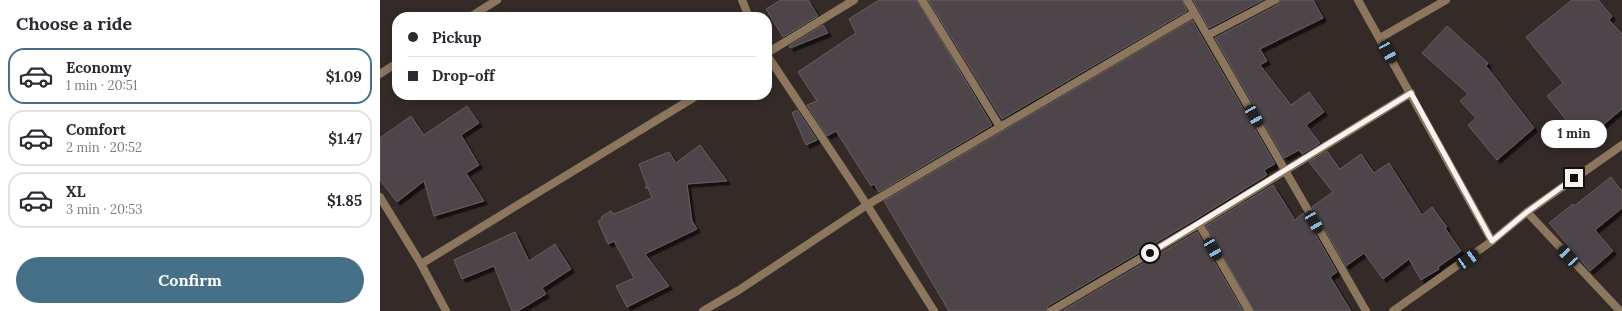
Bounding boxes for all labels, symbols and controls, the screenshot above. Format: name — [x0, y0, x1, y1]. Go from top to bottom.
text: Choose a ride — [16, 12, 132, 35]
text: Pickup — [432, 28, 481, 47]
car — [1377, 39, 1399, 65]
icon: car — [18, 58, 54, 94]
text: Economy — [66, 58, 131, 77]
text: Drop-off — [432, 66, 494, 85]
text: $1.09 — [326, 67, 362, 86]
text: 1 min · 20:51 — [66, 77, 138, 94]
car — [1243, 103, 1265, 129]
icon: car — [18, 120, 54, 156]
text: Comfort — [66, 120, 126, 139]
callout: 1 min — [1541, 120, 1607, 148]
text: 1 min — [1557, 125, 1591, 142]
text: $1.47 — [328, 129, 362, 148]
text: 2 min · 20:52 — [66, 139, 142, 156]
route end — [1565, 169, 1583, 187]
icon: car — [18, 182, 54, 218]
text: XL — [66, 182, 86, 201]
text: $1.85 — [327, 191, 362, 210]
text: 3 min · 20:53 — [66, 201, 143, 218]
car — [1303, 209, 1325, 235]
car — [1202, 236, 1224, 262]
car — [1555, 243, 1581, 269]
route start — [1141, 244, 1159, 262]
car — [1455, 247, 1481, 271]
button: Confirm — [16, 257, 364, 303]

